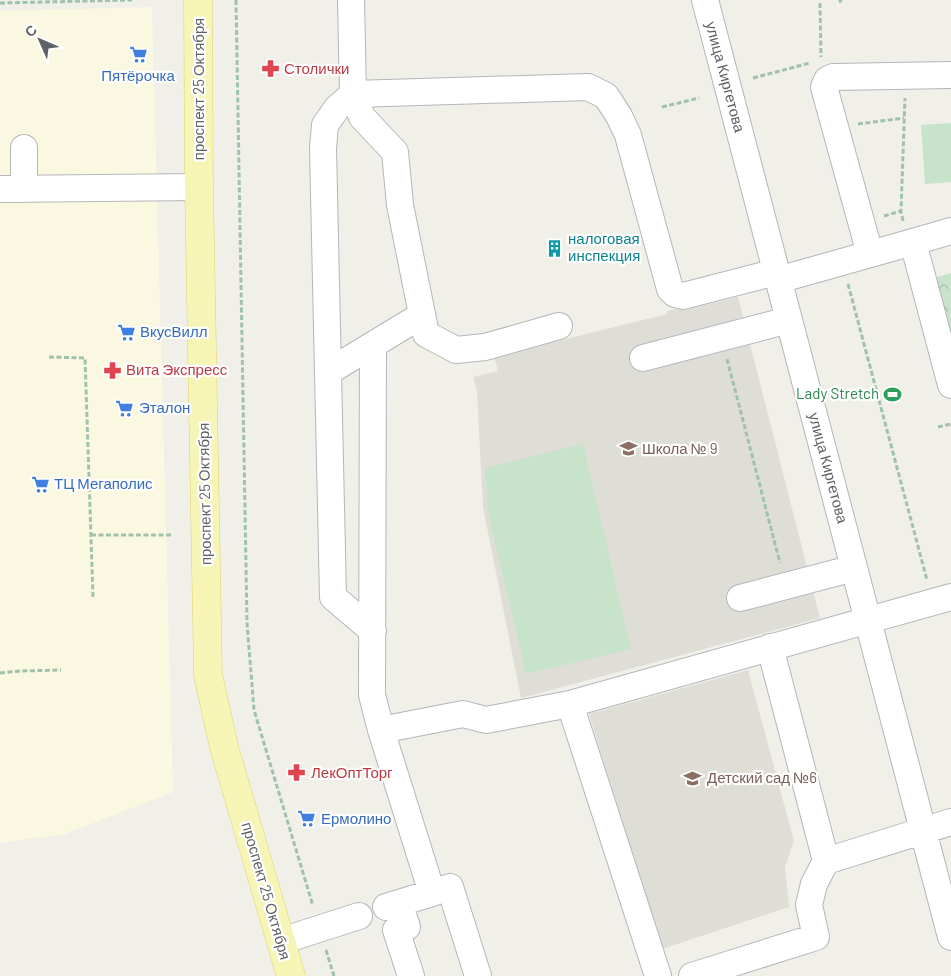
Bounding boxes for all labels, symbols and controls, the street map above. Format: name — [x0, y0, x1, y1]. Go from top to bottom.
north arrow — [15, 15, 65, 65]
street label: проспект 25 Октября — [189, 18, 207, 160]
street label: улица Киргетова — [703, 19, 750, 135]
text: С — [21, 21, 40, 40]
supermarket icon: Пятёрочка — [128, 45, 148, 65]
pharmacy icon: Столички — [260, 59, 280, 79]
place label: Столички — [284, 59, 349, 77]
place label: Пятёрочка — [101, 66, 175, 84]
place label: налоговая инспекция — [568, 229, 640, 264]
building icon: налоговая инспекция — [544, 238, 564, 258]
supermarket icon: ВкусВилл — [116, 322, 136, 342]
place label: ВкусВилл — [140, 322, 207, 340]
pharmacy icon: Вита Экспресс — [102, 360, 122, 380]
place label: Вита Экспресс — [126, 360, 228, 378]
place label: Lady Stretch — [796, 384, 879, 402]
sports icon: Lady Stretch — [883, 384, 903, 404]
supermarket icon: Эталон — [115, 398, 135, 418]
place label: Эталон — [139, 398, 190, 416]
street label: улица Киргетова — [806, 410, 853, 526]
street label: проспект 25 Октября — [194, 423, 214, 565]
school or university icon: Школа № 9 — [618, 439, 638, 459]
place label: Школа № 9 — [642, 439, 718, 457]
supermarket icon: ТЦ Мегаполис — [30, 474, 50, 494]
place label: ТЦ Мегаполис — [54, 474, 153, 492]
pharmacy icon: ЛекОптТорг — [287, 763, 307, 783]
place label: ЛекОптТорг — [311, 763, 393, 781]
school or university icon: Детский сад №6 — [683, 768, 703, 788]
place label: Детский сад №6 — [707, 768, 817, 786]
supermarket icon: Ермолино — [297, 809, 317, 829]
place label: Ермолино — [321, 809, 391, 827]
street label: проспект 25 Октября — [239, 820, 295, 962]

